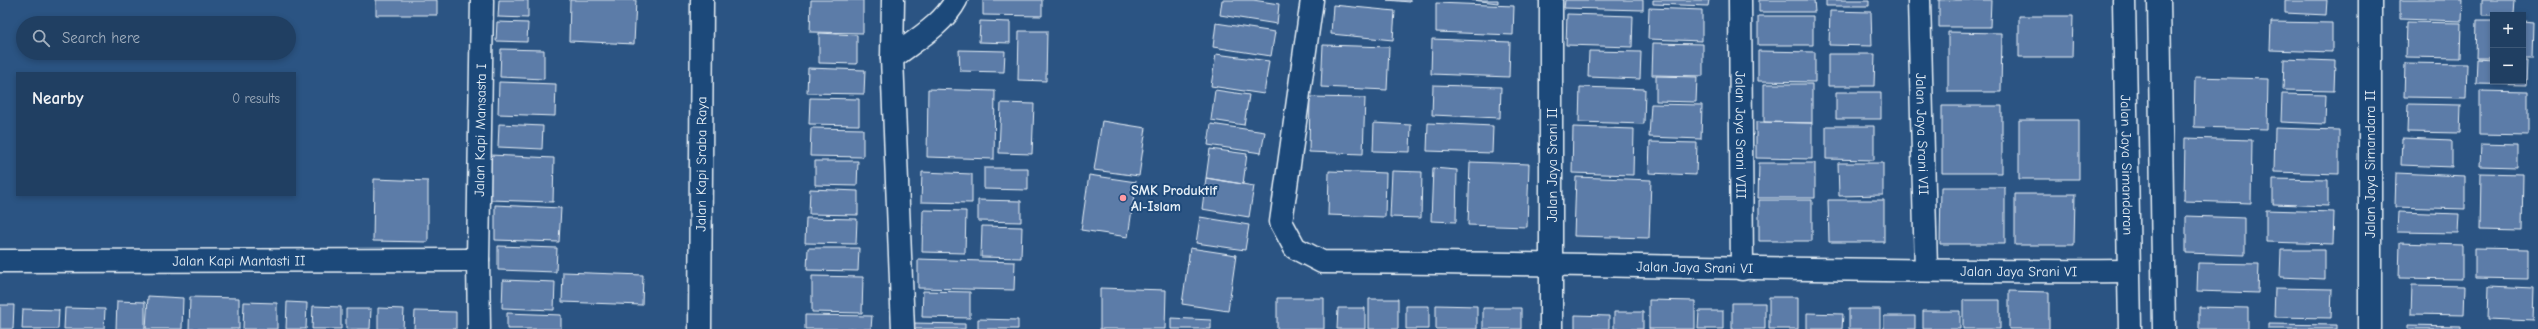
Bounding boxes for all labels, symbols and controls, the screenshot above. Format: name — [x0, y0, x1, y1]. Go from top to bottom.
map controls — [2490, 12, 2526, 84]
button: + — [2490, 12, 2526, 48]
search box — [16, 16, 296, 60]
icon: search — [30, 27, 52, 49]
text: Search here — [62, 29, 140, 47]
button: − — [2490, 48, 2526, 84]
street label: Jalan Kapi Mansasta I — [470, 63, 490, 197]
street label: Jalan Jaya Srani VIII — [1732, 71, 1750, 199]
street label: Jalan Jaya Srani VII — [1912, 73, 1933, 195]
text: Nearby — [32, 89, 83, 108]
street label: Jalan Jaya Simandara II — [2362, 90, 2379, 238]
text: 0 results — [232, 91, 280, 106]
street label: Jalan Jaya Simandaran — [2117, 95, 2137, 235]
street label: Jalan Kapi Sraba Raya — [692, 96, 710, 232]
street label: Jalan Jaya Srani II — [1544, 108, 1561, 222]
place label: SMK Produktif Al-Islam — [1131, 182, 1218, 215]
marker: SMK Produktif Al-Islam — [1118, 193, 1128, 203]
street label: Jalan Kapi Mantasti II — [172, 252, 306, 269]
street label: Jalan Jaya Srani VI — [1636, 258, 1753, 277]
street label: Jalan Jaya Srani VI — [1960, 262, 2077, 280]

